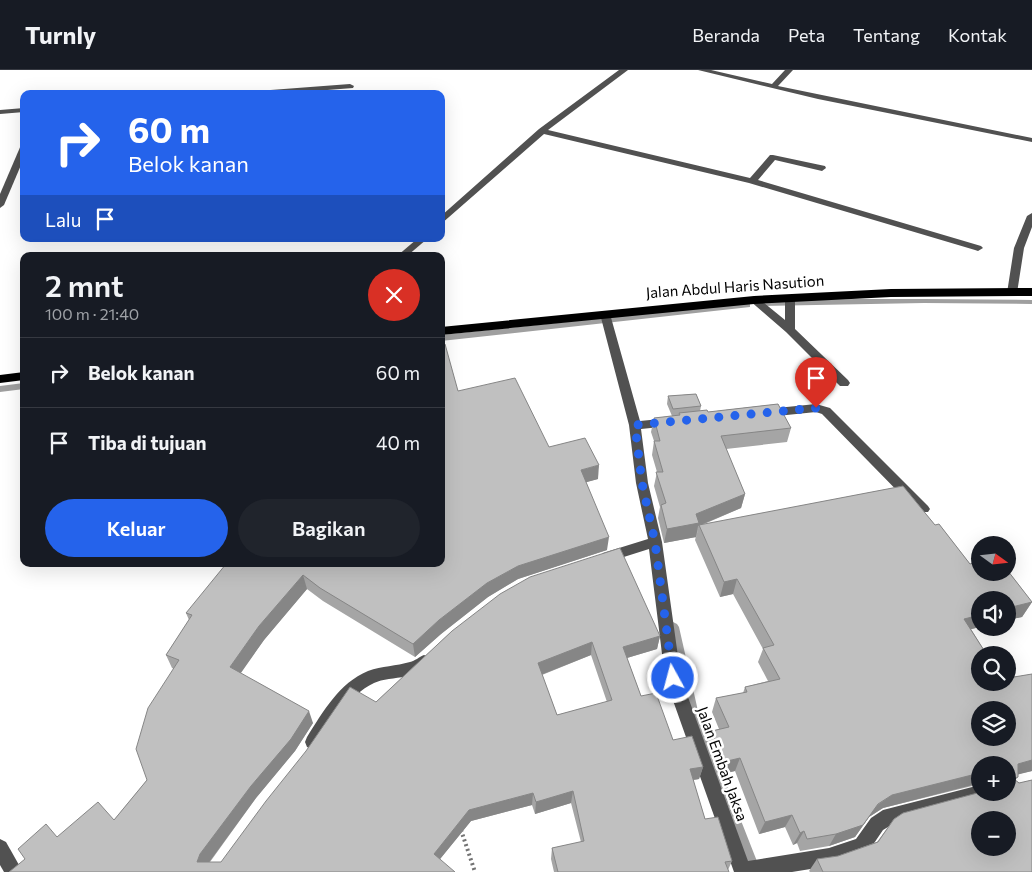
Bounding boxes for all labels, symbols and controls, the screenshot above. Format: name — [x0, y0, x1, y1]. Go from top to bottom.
text: Turnly — [25, 20, 96, 49]
text: Beranda — [692, 24, 760, 46]
text: Peta — [788, 24, 825, 46]
text: Tentang — [853, 24, 920, 46]
text: Kontak — [948, 24, 1007, 46]
text: 60 m — [128, 107, 210, 150]
icon: right — [45, 110, 110, 175]
text: Belok kanan — [128, 150, 249, 177]
icon: arrive — [91, 205, 119, 233]
text: Lalu — [45, 208, 81, 231]
text: 2 mnt — [45, 266, 124, 303]
button: close — [368, 269, 420, 321]
street label: Jalan Abdul Haris Nasution — [645, 271, 825, 301]
text: 100 m · 21:40 — [45, 304, 139, 323]
pin — [795, 357, 837, 408]
icon: right — [45, 359, 73, 387]
text: Belok kanan — [88, 361, 195, 384]
text: 60 m — [376, 361, 420, 384]
icon: arrive — [802, 364, 830, 392]
icon: arrive — [45, 429, 73, 457]
text: Tiba di tujuan — [88, 431, 206, 454]
text: 40 m — [376, 431, 420, 454]
button: Keluar — [45, 499, 228, 557]
button: Bagikan — [238, 499, 420, 557]
north arrow — [971, 536, 1016, 581]
map controls — [971, 536, 1016, 856]
button: sound — [971, 591, 1016, 636]
button: search — [971, 646, 1016, 691]
position arrow — [646, 651, 698, 703]
button: layers — [971, 701, 1016, 746]
street label: Jalan Embah Jaksa — [694, 704, 752, 823]
button: + — [971, 756, 1016, 801]
button: − — [971, 811, 1016, 856]

